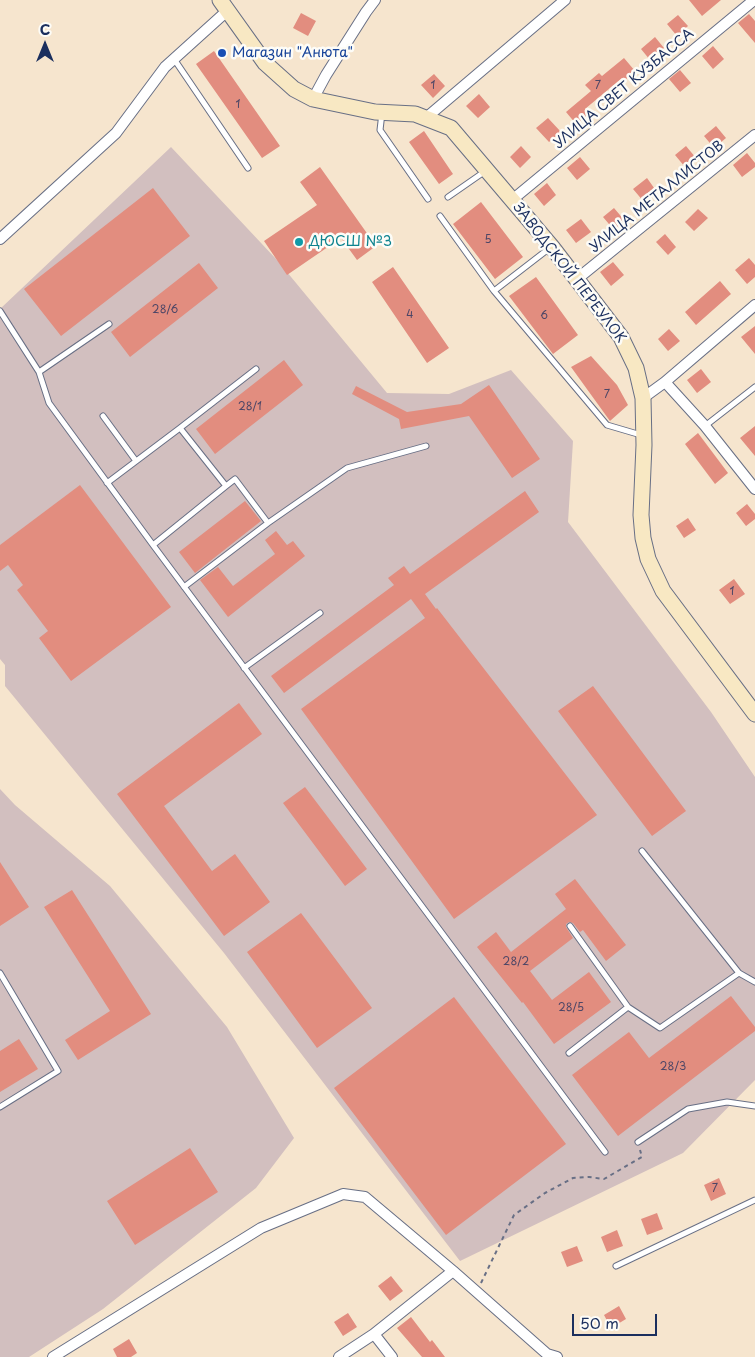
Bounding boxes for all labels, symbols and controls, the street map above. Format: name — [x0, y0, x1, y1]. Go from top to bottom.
text: С — [40, 19, 50, 40]
north arrow — [20, 20, 70, 70]
street label: УЛИЦА СВЕТ КУЗБАССА — [551, 26, 697, 152]
place label: Магазин "Анюта" — [232, 45, 353, 61]
marker: Магазин "Анюта" — [216, 47, 228, 59]
house number: 1 — [431, 79, 435, 93]
house number: 7 — [595, 79, 601, 93]
house number: 1 — [236, 98, 240, 112]
street label: УЛИЦА МЕТАЛЛИСТОВ — [586, 138, 728, 256]
street label: ЗАВОДСКОЙ ПЕРЕУЛОК — [509, 200, 629, 346]
house number: 5 — [484, 233, 492, 247]
place label: ДЮСШ №3 — [309, 234, 392, 250]
marker: ДЮСШ №3 — [293, 236, 305, 248]
house number: 28/6 — [152, 303, 178, 317]
house number: 4 — [406, 308, 414, 322]
house number: 6 — [540, 309, 548, 323]
house number: 7 — [604, 388, 610, 402]
house number: 28/1 — [238, 400, 262, 414]
house number: 1 — [730, 585, 734, 599]
house number: 28/2 — [503, 955, 529, 969]
house number: 28/5 — [558, 1001, 584, 1015]
house number: 28/3 — [660, 1060, 686, 1074]
house number: 7 — [712, 1182, 718, 1196]
scale bar — [575, 1304, 660, 1336]
text: 50 m — [580, 1311, 619, 1334]

